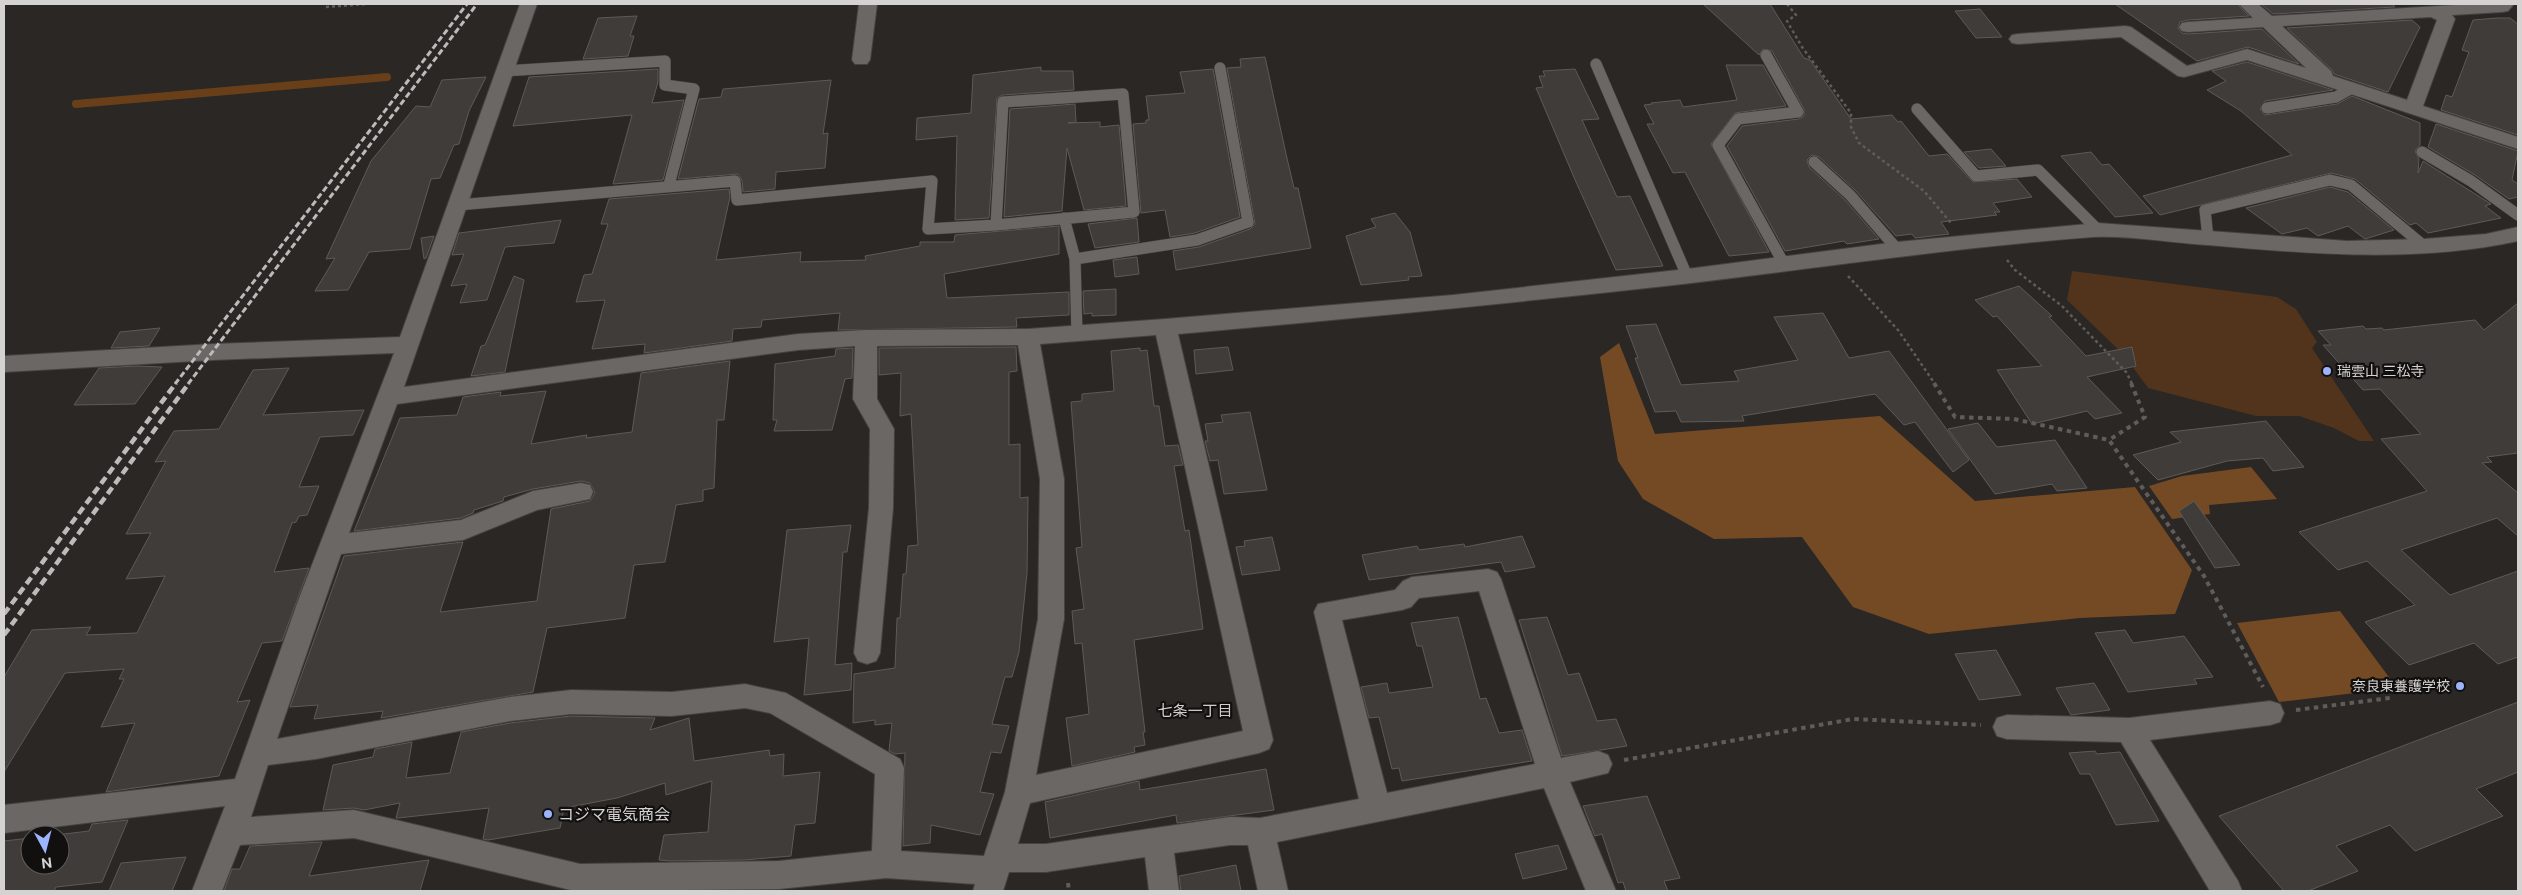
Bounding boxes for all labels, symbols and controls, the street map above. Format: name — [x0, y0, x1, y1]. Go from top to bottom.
place label: 瑞雲山 三松寺 — [2337, 363, 2424, 379]
marker: 瑞雲山 三松寺 — [2321, 365, 2333, 377]
place label: 奈良東養護学校 — [2352, 678, 2450, 694]
marker: 奈良東養護学校 — [2454, 680, 2466, 692]
district label: 七条一丁目 — [1157, 702, 1233, 719]
place label: コジマ電気商会 — [558, 805, 670, 824]
marker: コジマ電気商会 — [542, 808, 554, 820]
north arrow — [20, 825, 70, 875]
text: N — [40, 854, 53, 872]

